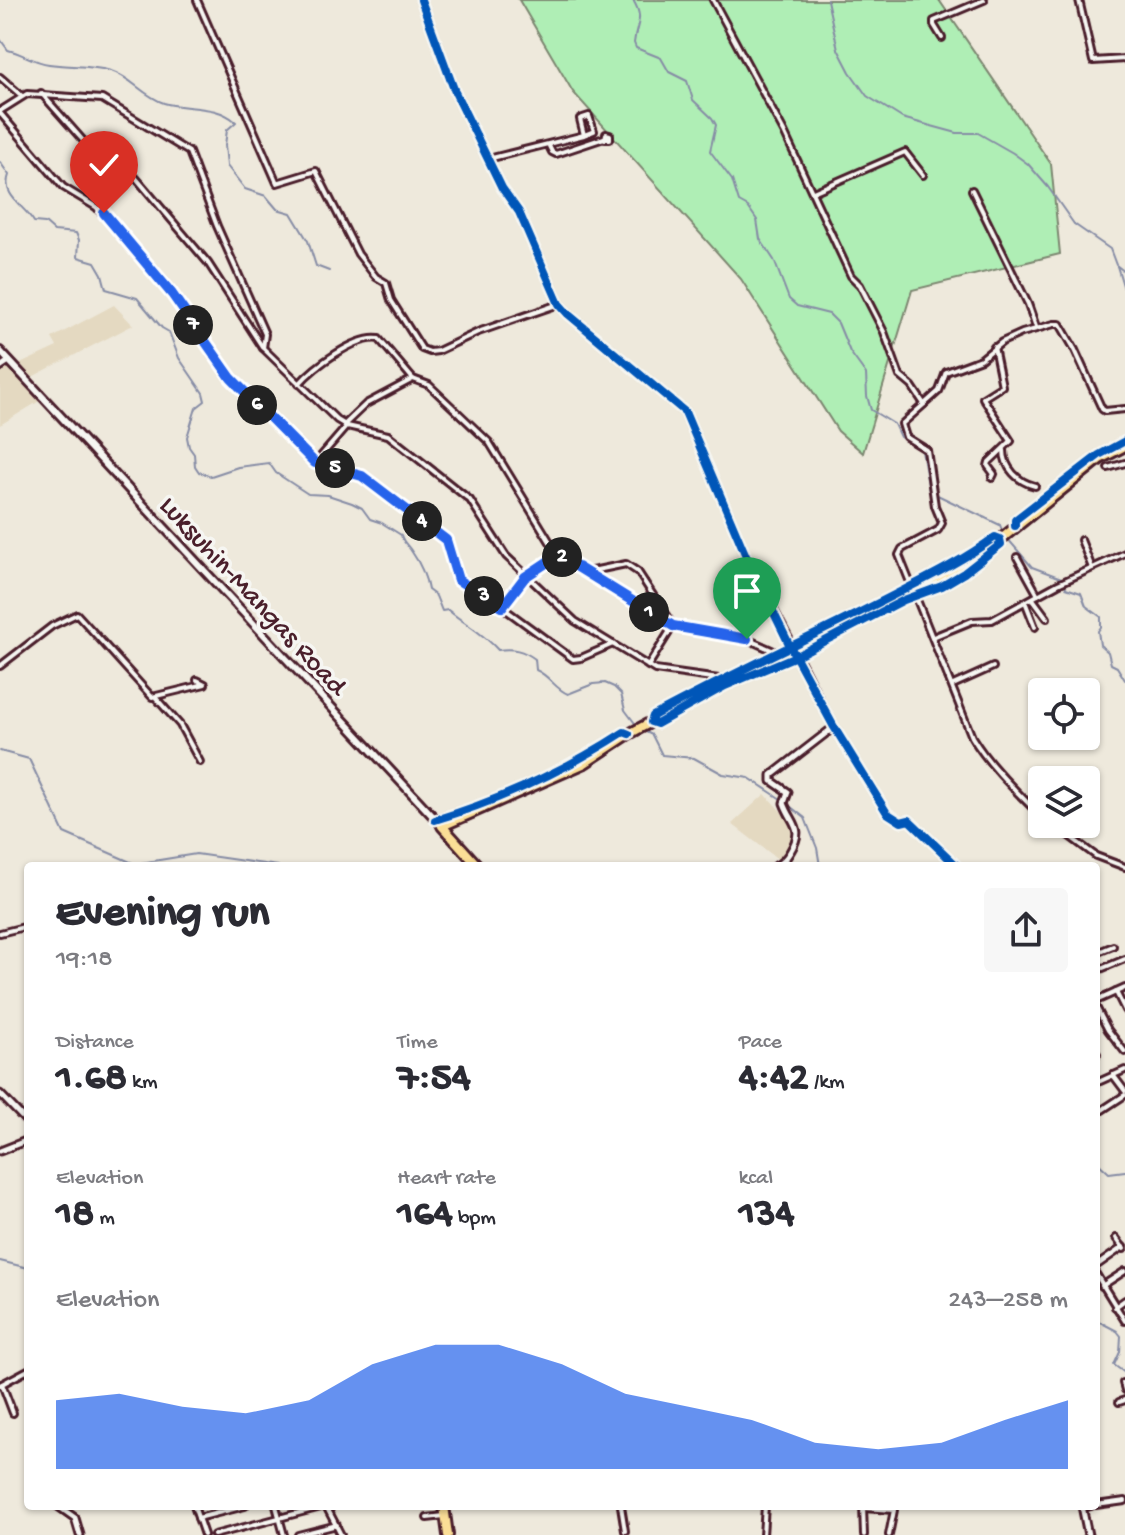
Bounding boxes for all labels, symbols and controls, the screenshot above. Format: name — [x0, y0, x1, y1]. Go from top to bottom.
pin — [70, 131, 138, 213]
icon: check — [82, 143, 126, 187]
pin: 7 — [173, 305, 213, 345]
text: 7 — [187, 312, 199, 338]
pin: 6 — [237, 385, 277, 425]
text: 6 — [251, 392, 263, 418]
pin: 5 — [315, 448, 355, 488]
text: 5 — [329, 455, 341, 481]
street label: Luksuhin-Mangas Road — [151, 491, 354, 705]
pin: 4 — [402, 501, 442, 541]
text: 4 — [417, 508, 427, 534]
pin: 2 — [542, 537, 582, 577]
text: 2 — [557, 544, 567, 570]
pin — [713, 557, 781, 639]
icon: arrive — [725, 569, 769, 613]
pin: 3 — [464, 576, 504, 616]
text: 3 — [478, 583, 490, 609]
pin: 1 — [629, 592, 669, 632]
text: 1 — [645, 599, 653, 625]
map controls — [1028, 678, 1100, 838]
button: locate — [1028, 678, 1100, 750]
button: layers — [1028, 766, 1100, 838]
button: share — [984, 888, 1068, 972]
text: Evening run — [56, 889, 269, 941]
text: 19:18 — [56, 945, 112, 976]
text: Distance — [56, 1030, 134, 1056]
text: Time — [397, 1030, 438, 1056]
text: Pace — [739, 1030, 782, 1056]
text: 1.68 — [56, 1056, 127, 1103]
text: 7:54 — [397, 1056, 471, 1103]
text: 4:42 — [739, 1056, 809, 1103]
text: km — [127, 1070, 158, 1096]
text: /km — [809, 1070, 845, 1096]
text: Elevation — [56, 1166, 143, 1192]
text: Heart rate — [397, 1166, 496, 1192]
text: kcal — [739, 1166, 773, 1192]
text: 18 — [56, 1192, 94, 1239]
text: 164 — [397, 1192, 453, 1239]
text: 134 — [739, 1192, 795, 1239]
text: m — [94, 1206, 115, 1232]
text: bpm — [453, 1206, 496, 1232]
text: Elevation — [56, 1286, 159, 1317]
text: 243–258 m — [948, 1286, 1068, 1317]

